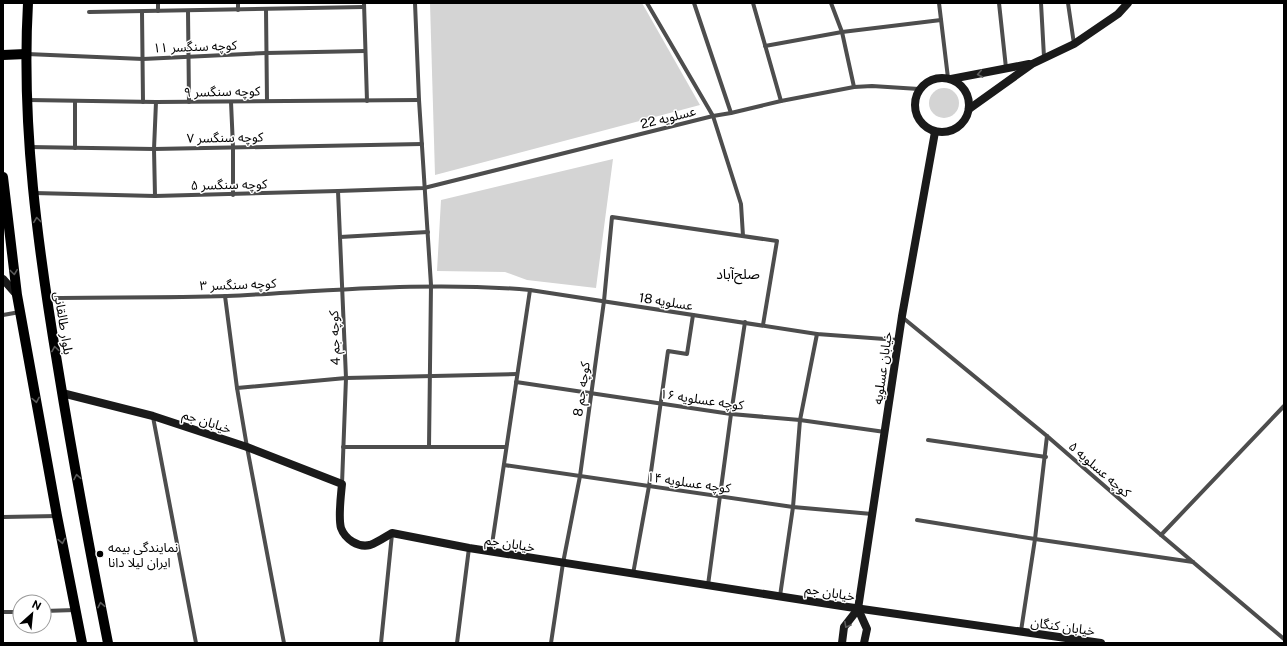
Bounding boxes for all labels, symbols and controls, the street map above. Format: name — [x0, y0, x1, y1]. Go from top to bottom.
street label: کوچه سنگسر ۱۱ — [153, 38, 238, 58]
one-way arrow — [976, 69, 983, 77]
street label: کوچه سنگسر ۹ — [184, 83, 261, 102]
street label: عسلویه 22 — [639, 103, 698, 132]
street label: کوچه سنگسر ۷ — [187, 129, 264, 148]
street label: کوچه سنگسر ۵ — [191, 176, 268, 195]
one-way arrow — [33, 217, 42, 223]
district label: صلح‌آباد — [716, 266, 760, 285]
one-way arrow — [9, 268, 18, 275]
street label: کوچه سنگسر ۳ — [199, 276, 277, 295]
street label: بلوار طالقانی — [50, 290, 76, 356]
street label: عسلویه 18 — [638, 290, 695, 313]
street label: کوچه جم 4 — [326, 310, 346, 366]
street label: خیابان عسلویه — [870, 330, 896, 406]
one-way arrow — [51, 346, 59, 352]
street label: کوچه جم 8 — [570, 360, 596, 418]
street label: کوچه عسلویه ۱۶ — [659, 386, 745, 415]
one-way arrow — [31, 397, 40, 403]
street label: خیابان جم — [180, 407, 234, 439]
street label: کوچه عسلویه ۵ — [1064, 438, 1134, 502]
street label: کوچه عسلویه ۱۴ — [646, 469, 732, 498]
one-way arrow — [73, 474, 82, 480]
street label: خیابان جم — [483, 532, 536, 558]
one-way arrow — [57, 538, 65, 544]
place label: نمایندگی بیمه ایران لیلا دانا — [108, 540, 178, 571]
marker: نمایندگی بیمه ایران لیلا دانا — [95, 549, 105, 559]
street label: خیابان جم — [803, 581, 856, 607]
north arrow — [12, 594, 52, 634]
text: N — [30, 598, 43, 612]
one-way arrow — [97, 602, 105, 608]
street label: خیابان کنگان — [1030, 615, 1096, 639]
one-way arrow — [844, 621, 852, 628]

